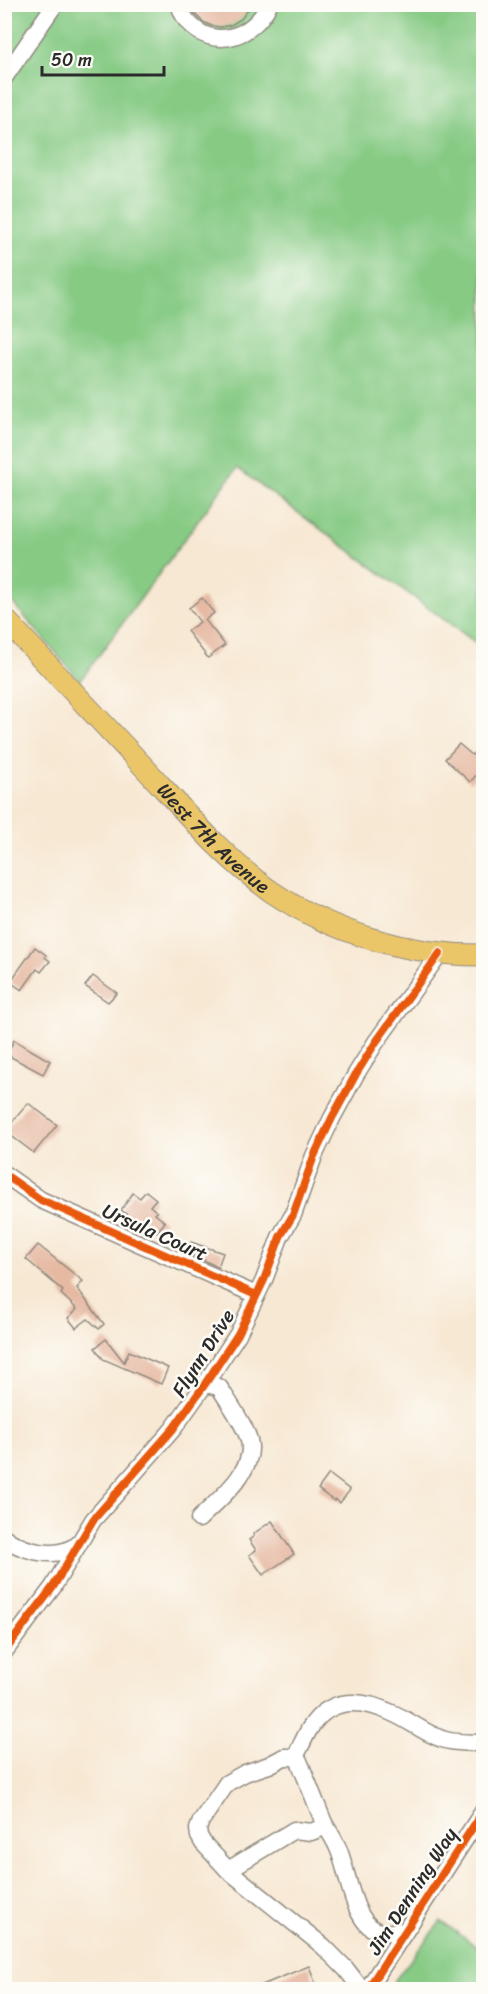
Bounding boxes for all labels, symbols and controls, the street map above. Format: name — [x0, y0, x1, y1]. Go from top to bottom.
scale bar — [42, 39, 164, 77]
text: 50 m — [51, 44, 92, 76]
street label: West 7th Avenue — [148, 774, 278, 903]
street label: Ursula Court — [96, 1194, 213, 1271]
street label: Flynn Drive — [162, 1302, 245, 1405]
street label: Jim Denning Way — [357, 1820, 467, 1963]

